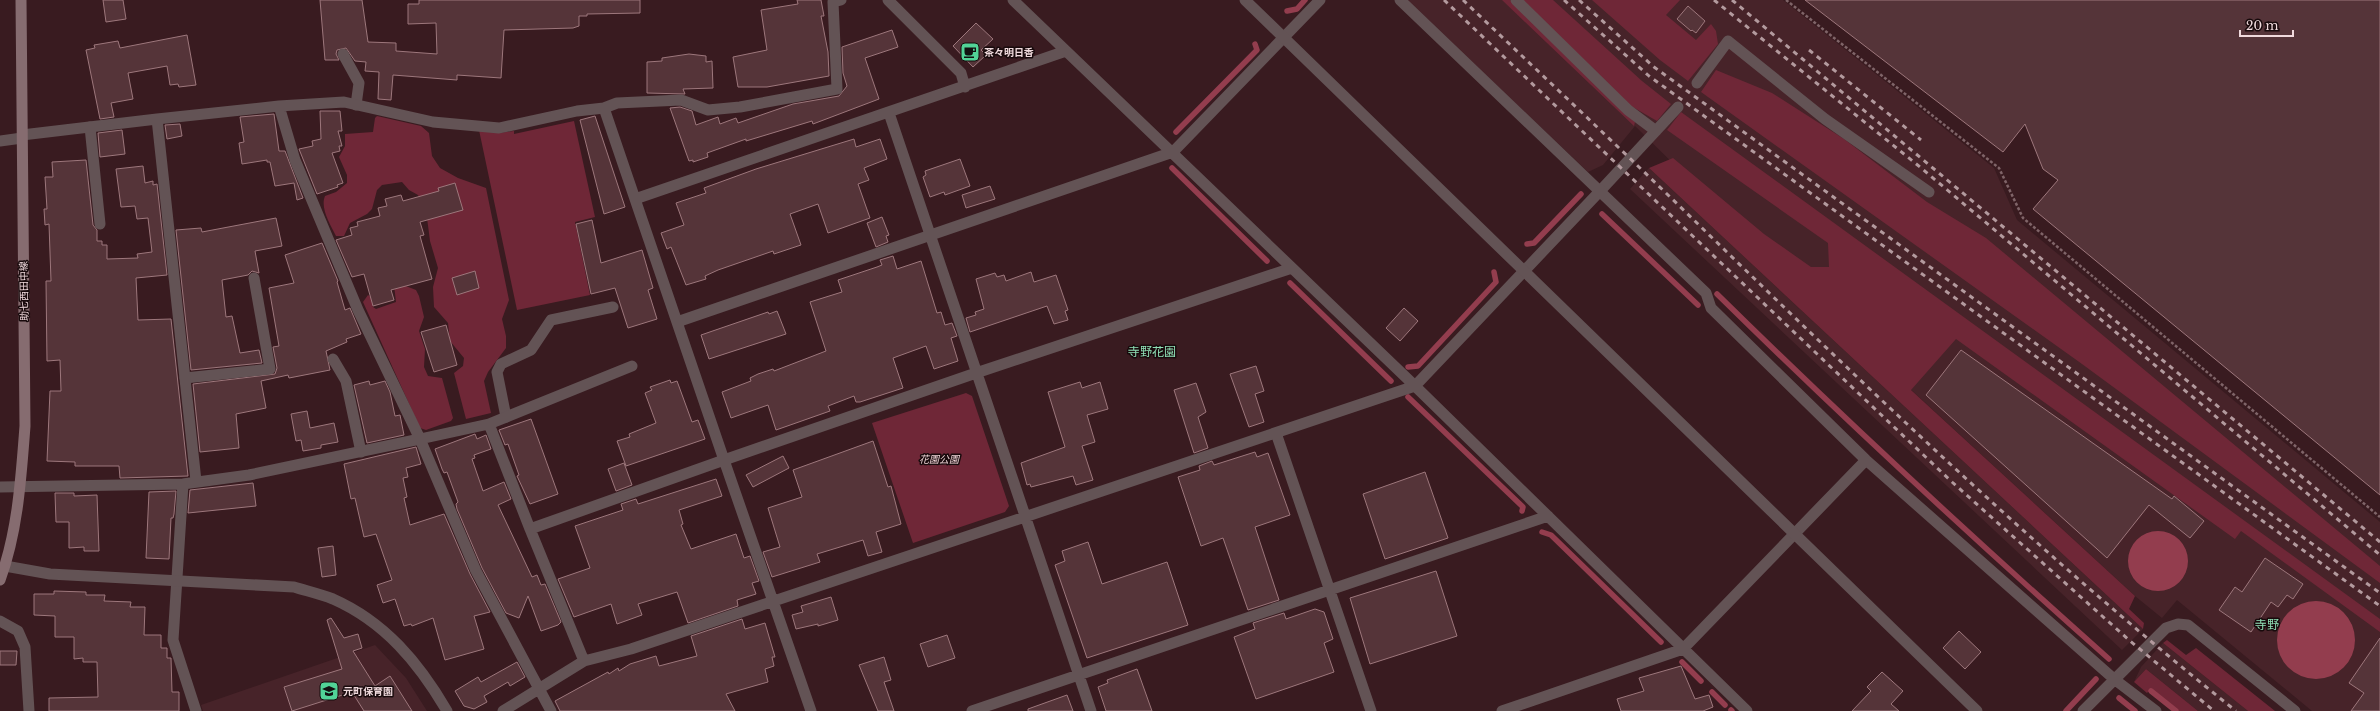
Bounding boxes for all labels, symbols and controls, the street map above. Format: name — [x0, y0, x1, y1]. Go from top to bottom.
scale bar — [2240, 12, 2293, 38]
text: 20 m — [2246, 18, 2278, 33]
cafe icon: 茶々明日香 — [959, 41, 981, 63]
place label: 茶々明日香 — [984, 46, 1034, 59]
street label: 助七西田中線 — [17, 261, 31, 321]
district label: 寺野花園 — [1128, 344, 1176, 359]
park label: 花園公園 — [919, 453, 961, 466]
district label: 寺野 — [2255, 617, 2279, 632]
school or university icon: 元町保育園 — [318, 680, 340, 702]
place label: 元町保育園 — [343, 685, 393, 698]

